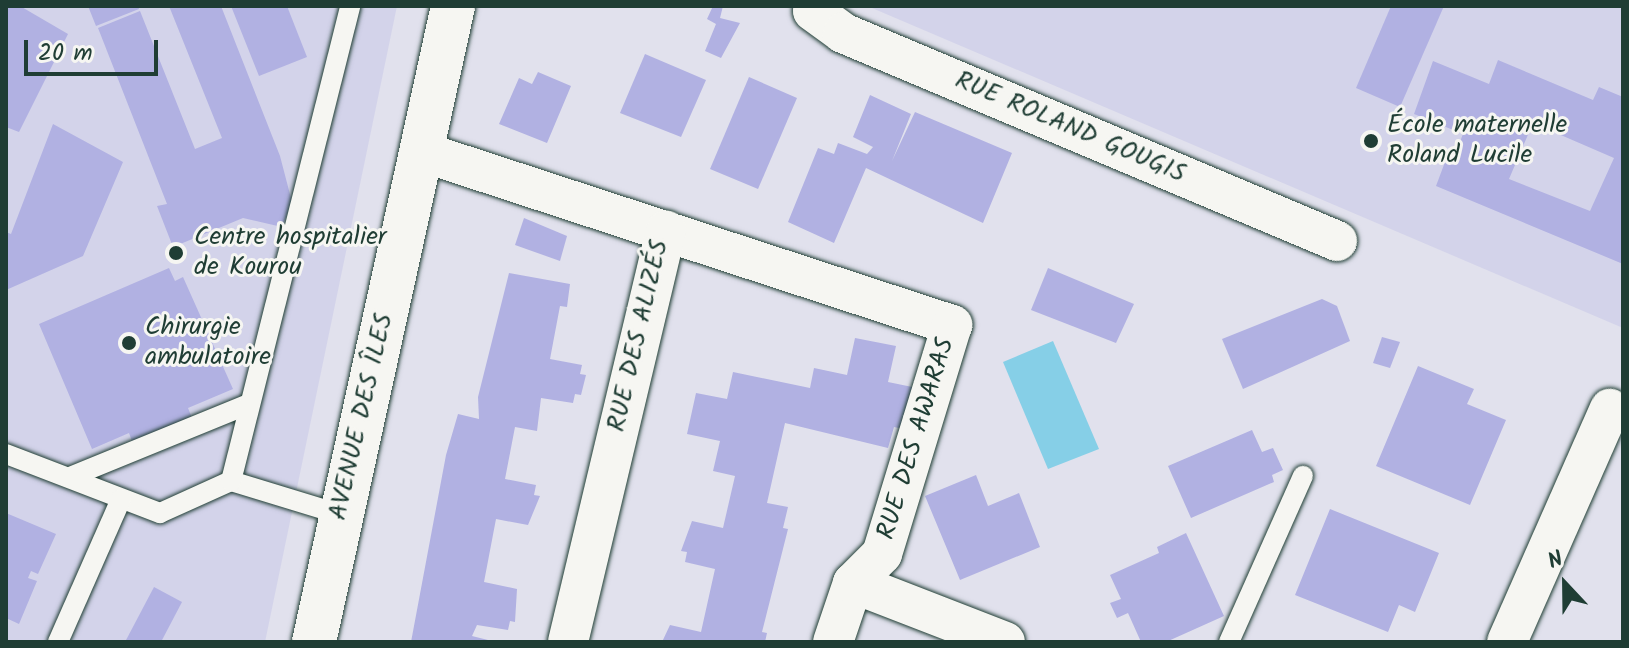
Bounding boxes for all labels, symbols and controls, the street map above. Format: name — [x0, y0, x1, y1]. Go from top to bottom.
scale bar — [28, 24, 162, 74]
text: 20 m — [38, 34, 93, 73]
street label: RUE ROLAND GOUGIS — [950, 65, 1190, 191]
place label: École maternelle Roland Lucile — [1387, 110, 1567, 172]
marker: École maternelle Roland Lucile — [1362, 132, 1380, 150]
place label: Centre hospitalier de Kourou — [194, 222, 386, 284]
street label: RUE DES ALIZÉS — [602, 237, 676, 435]
marker: Centre hospitalier de Kourou — [165, 242, 187, 264]
street label: AVENUE DES ÎLES — [323, 311, 401, 523]
place label: Chirurgie ambulatoire — [145, 312, 271, 374]
marker: Chirurgie ambulatoire — [120, 334, 138, 352]
street label: RUE DES AWARAS — [871, 334, 963, 544]
text: N — [1543, 542, 1569, 580]
north arrow — [1525, 544, 1605, 624]

